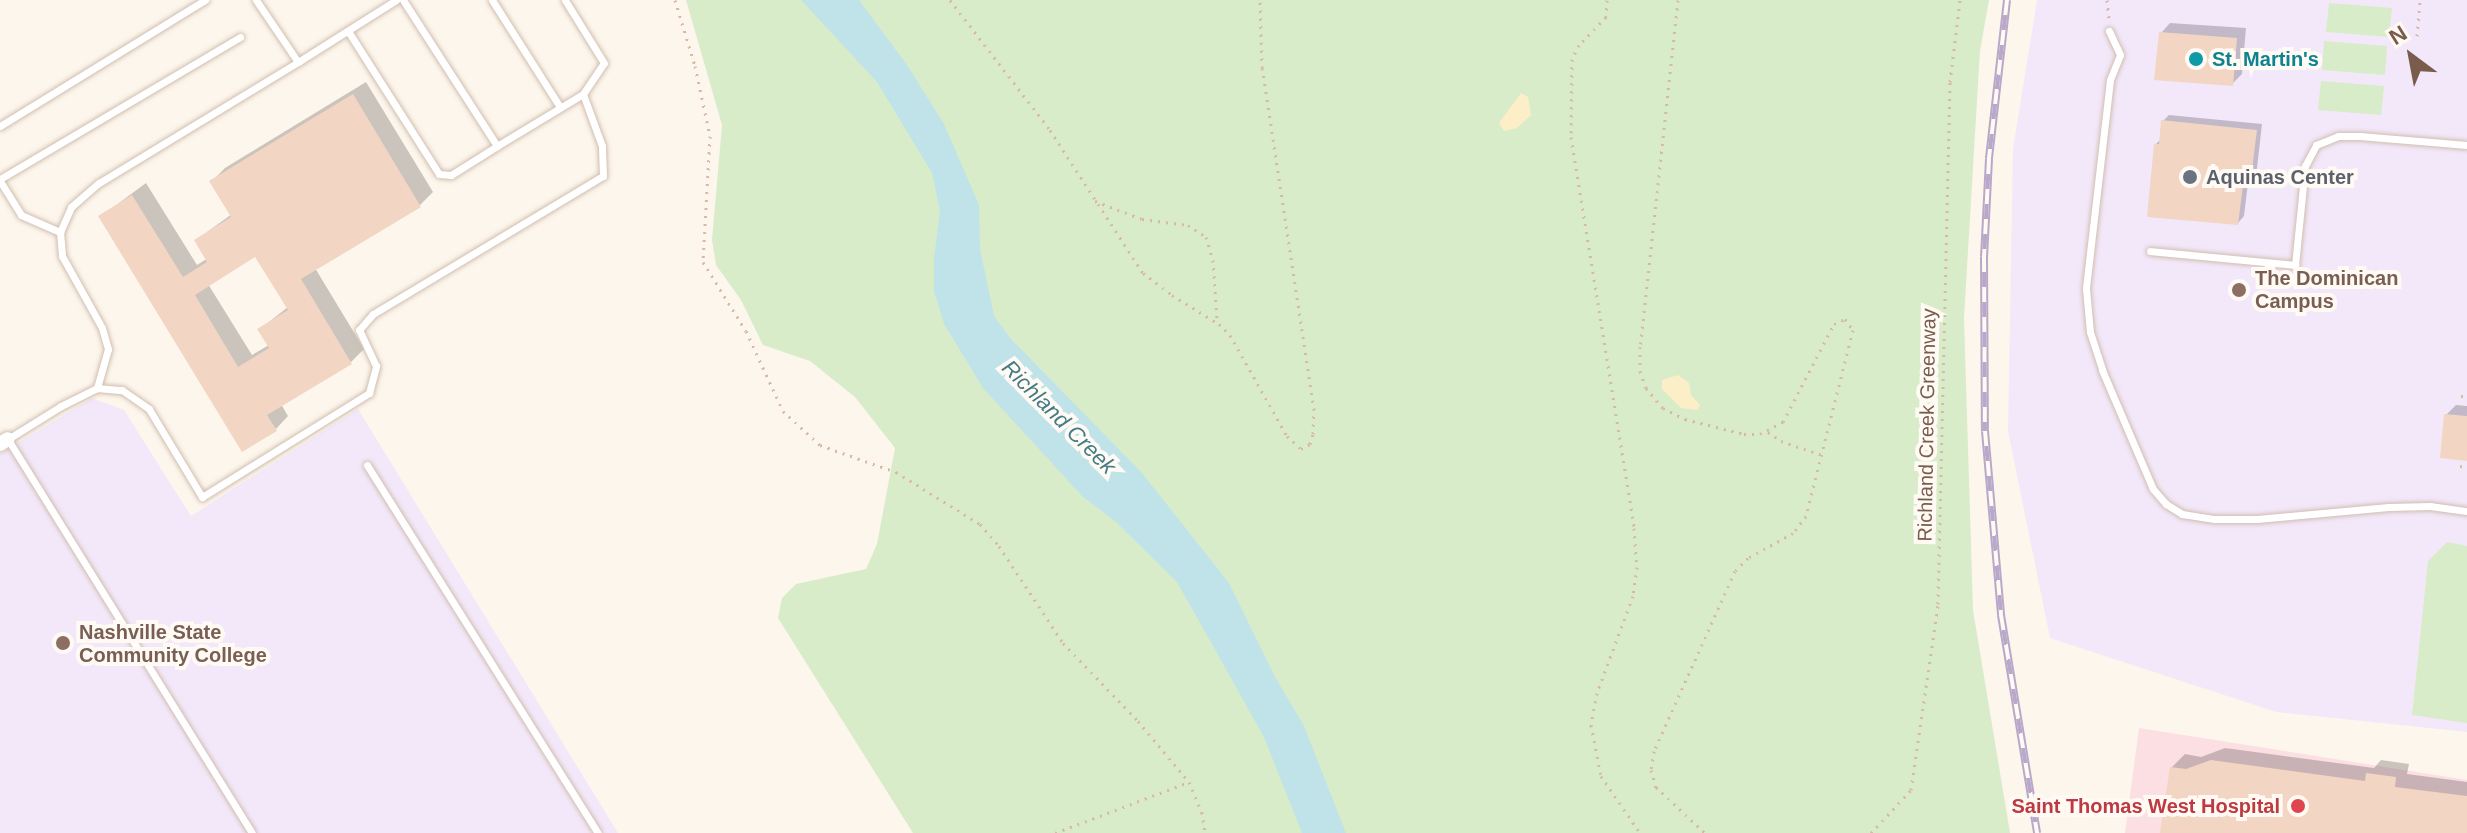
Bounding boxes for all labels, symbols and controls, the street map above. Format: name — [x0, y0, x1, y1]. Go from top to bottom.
north arrow — [2371, 16, 2451, 96]
text: N — [2385, 20, 2411, 50]
place label: St. Martin's — [2212, 47, 2319, 71]
marker: St. Martin's — [2187, 50, 2205, 68]
place label: Aquinas Center — [2206, 165, 2354, 189]
marker: Aquinas Center — [2181, 168, 2199, 186]
place label: The Dominican Campus — [2255, 266, 2398, 313]
marker: The Dominican Campus — [2230, 281, 2248, 299]
street label: Richland Creek Greenway — [1913, 308, 1941, 542]
water label: Richland Creek — [996, 354, 1122, 480]
place label: Nashville State Community College — [79, 620, 267, 667]
marker: Nashville State Community College — [54, 634, 72, 652]
place label: Saint Thomas West Hospital — [2011, 794, 2280, 818]
marker: Saint Thomas West Hospital — [2287, 795, 2309, 817]

